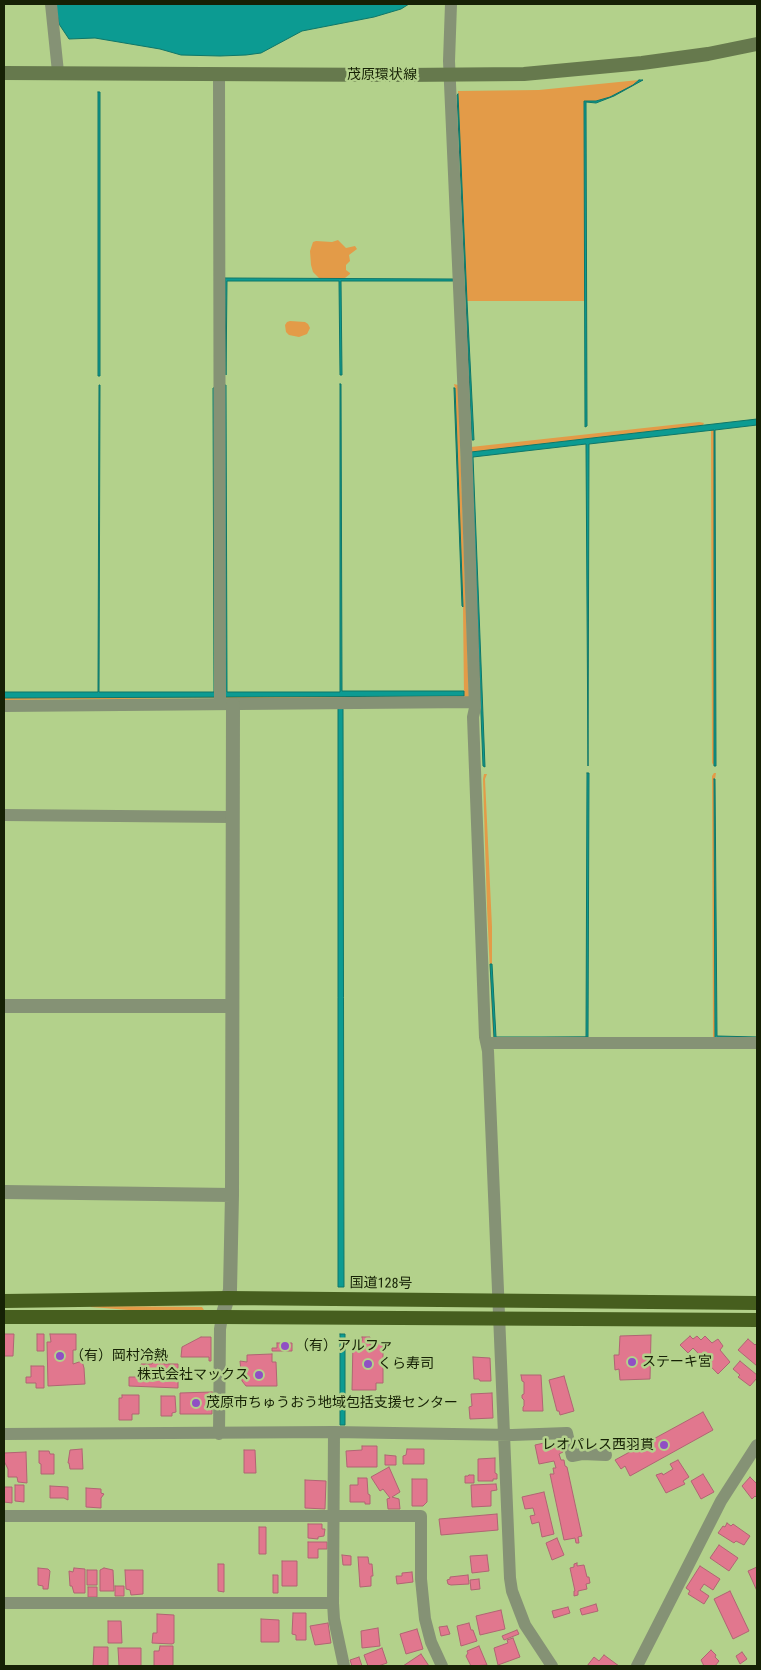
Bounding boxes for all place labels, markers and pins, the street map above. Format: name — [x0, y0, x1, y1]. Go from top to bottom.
place label: （有）アルファ — [295, 1338, 393, 1354]
marker: （有）アルファ — [279, 1340, 291, 1352]
place label: （有）岡村冷熱 — [70, 1348, 168, 1364]
marker: （有）岡村冷熱 — [54, 1350, 66, 1362]
place label: ステーキ宮 — [642, 1354, 712, 1370]
place label: くら寿司 — [378, 1356, 434, 1372]
marker: ステーキ宮 — [626, 1356, 638, 1368]
marker: くら寿司 — [362, 1358, 374, 1370]
place label: 株式会社マックス — [137, 1367, 249, 1383]
marker: 株式会社マックス — [253, 1369, 265, 1381]
place label: 茂原市ちゅうおう地域包括支援センター — [206, 1395, 458, 1411]
marker: 茂原市ちゅうおう地域包括支援センター — [190, 1397, 202, 1409]
place label: レオパレス西羽貫 — [542, 1437, 654, 1453]
marker: レオパレス西羽貫 — [658, 1439, 670, 1451]

